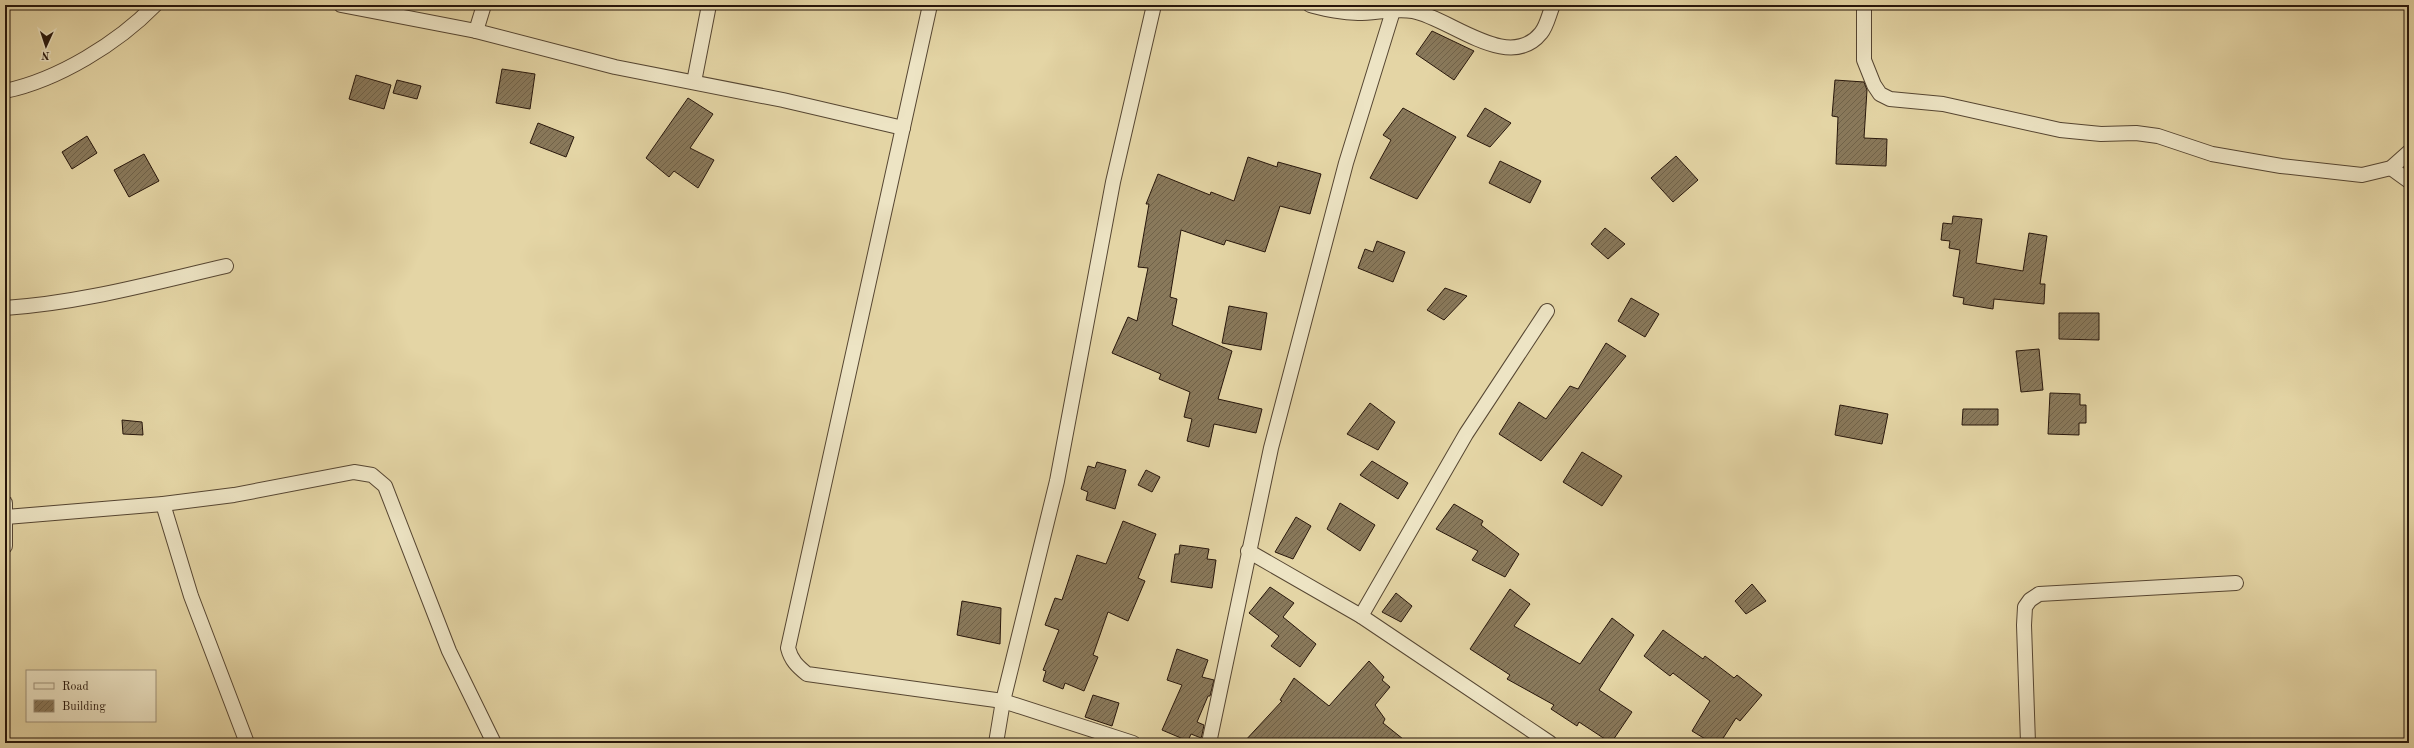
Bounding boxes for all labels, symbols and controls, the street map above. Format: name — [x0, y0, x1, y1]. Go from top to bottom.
north arrow — [26, 26, 66, 66]
text: N — [40, 49, 50, 60]
legend — [26, 670, 156, 722]
text: Road — [62, 681, 89, 693]
text: Building — [62, 701, 106, 713]

